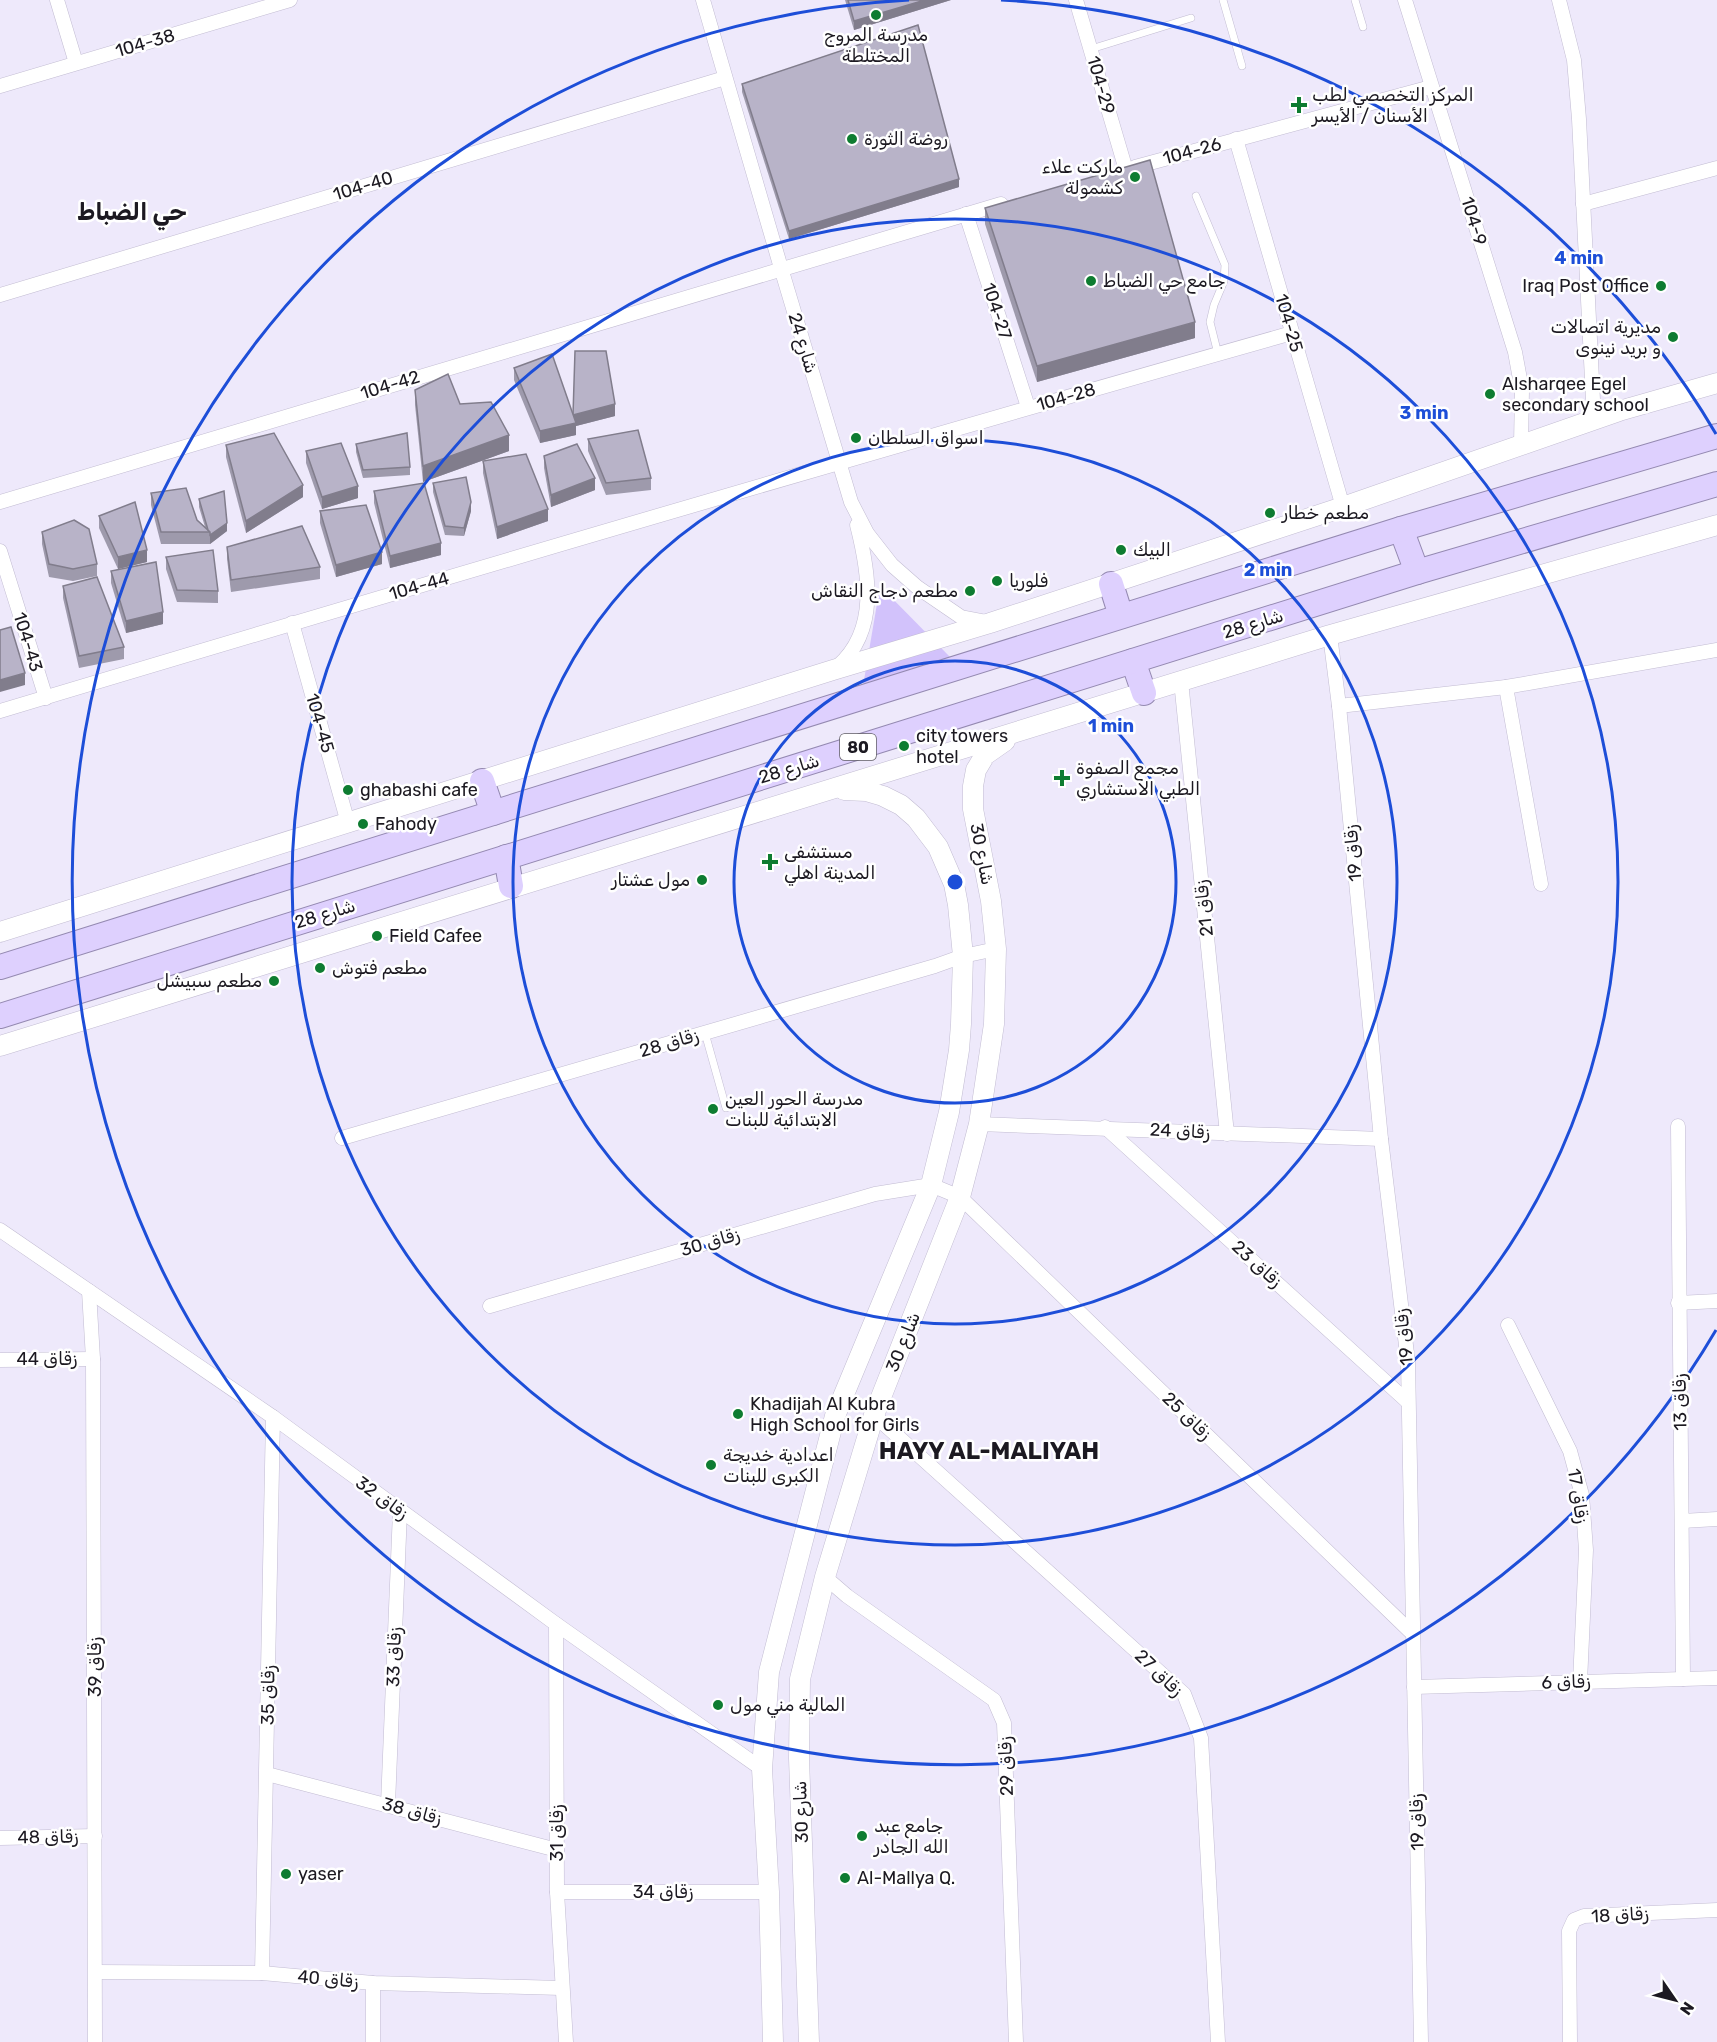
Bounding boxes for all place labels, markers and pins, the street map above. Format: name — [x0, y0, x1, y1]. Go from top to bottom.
marker: مدرسة المروج المختلطة — [869, 8, 883, 22]
place label: مدرسة المروج المختلطة — [824, 24, 928, 67]
place label: المركز التخصصي لطب الأسنان / الأيسر — [1311, 84, 1474, 127]
marker: المركز التخصصي لطب الأسنان / الأيسر — [1290, 96, 1308, 114]
place label: روضة الثورة — [864, 128, 948, 150]
marker: روضة الثورة — [845, 132, 859, 146]
place label: ماركت علاء كشمولة — [1042, 156, 1123, 199]
marker: ماركت علاء كشمولة — [1128, 170, 1142, 184]
place label: جامع حي الضباط — [1103, 270, 1225, 294]
marker: جامع حي الضباط — [1084, 274, 1098, 288]
place label: Iraq Post Office — [1522, 275, 1649, 297]
marker: Iraq Post Office — [1654, 279, 1668, 293]
place label: مديرية اتصالات و بريد نينوى — [1550, 316, 1661, 359]
marker: مديرية اتصالات و بريد نينوى — [1666, 330, 1680, 344]
place label: Alsharqee Egel secondary school — [1502, 373, 1649, 416]
marker: Alsharqee Egel secondary school — [1483, 387, 1497, 401]
place label: اسواق السلطان — [868, 427, 984, 449]
marker: اسواق السلطان — [849, 431, 863, 445]
place label: مطعم خطار — [1281, 502, 1369, 525]
marker: مطعم خطار — [1263, 506, 1277, 520]
place label: البيك — [1133, 539, 1171, 561]
marker: البيك — [1114, 543, 1128, 557]
place label: فلوريا — [1009, 570, 1048, 592]
marker: فلوريا — [990, 574, 1004, 588]
place label: مطعم دجاج النقاش — [811, 580, 958, 603]
marker: مطعم دجاج النقاش — [963, 584, 977, 598]
place label: city towers hotel — [916, 725, 1008, 768]
marker: city towers hotel — [897, 739, 911, 753]
place label: مجمع الصفوة الطبي الاستشاري — [1076, 757, 1200, 802]
marker: مجمع الصفوة الطبي الاستشاري — [1053, 769, 1071, 787]
place label: ghabashi cafe — [360, 779, 478, 801]
marker: ghabashi cafe — [341, 783, 355, 797]
place label: Fahody — [375, 813, 437, 835]
marker: Fahody — [356, 817, 370, 831]
place label: مستشفى المدينة اهلي — [784, 841, 875, 886]
marker: مستشفى المدينة اهلي — [761, 853, 779, 871]
place label: مول عشتار — [611, 869, 690, 891]
centre of rings — [945, 872, 965, 892]
marker: مول عشتار — [695, 873, 709, 887]
place label: Field Cafee — [389, 925, 482, 947]
marker: Field Cafee — [370, 929, 384, 943]
place label: مطعم فتوش — [332, 957, 427, 980]
marker: مطعم فتوش — [313, 961, 327, 975]
place label: مطعم سبيشل — [157, 970, 262, 993]
marker: مطعم سبيشل — [267, 974, 281, 988]
place label: مدرسة الحور العين الابتدائية للبنات — [725, 1088, 863, 1131]
marker: مدرسة الحور العين الابتدائية للبنات — [706, 1102, 720, 1116]
place label: Khadijah Al Kubra High School for Girls — [750, 1393, 919, 1436]
marker: Khadijah Al Kubra High School for Girls — [731, 1407, 745, 1421]
place label: اعدادية خديجة الكبرى للبنات — [723, 1444, 834, 1487]
marker: اعدادية خديجة الكبرى للبنات — [704, 1458, 718, 1472]
place label: المالية مني مول — [730, 1694, 846, 1718]
marker: المالية مني مول — [711, 1698, 725, 1712]
place label: جامع عبد الله الجادر — [873, 1815, 949, 1858]
marker: جامع عبد الله الجادر — [855, 1829, 869, 1843]
place label: yaser — [298, 1863, 344, 1885]
marker: yaser — [279, 1867, 293, 1881]
place label: Al-Mallya Q. — [857, 1867, 955, 1889]
marker: Al-Mallya Q. — [838, 1871, 852, 1885]

